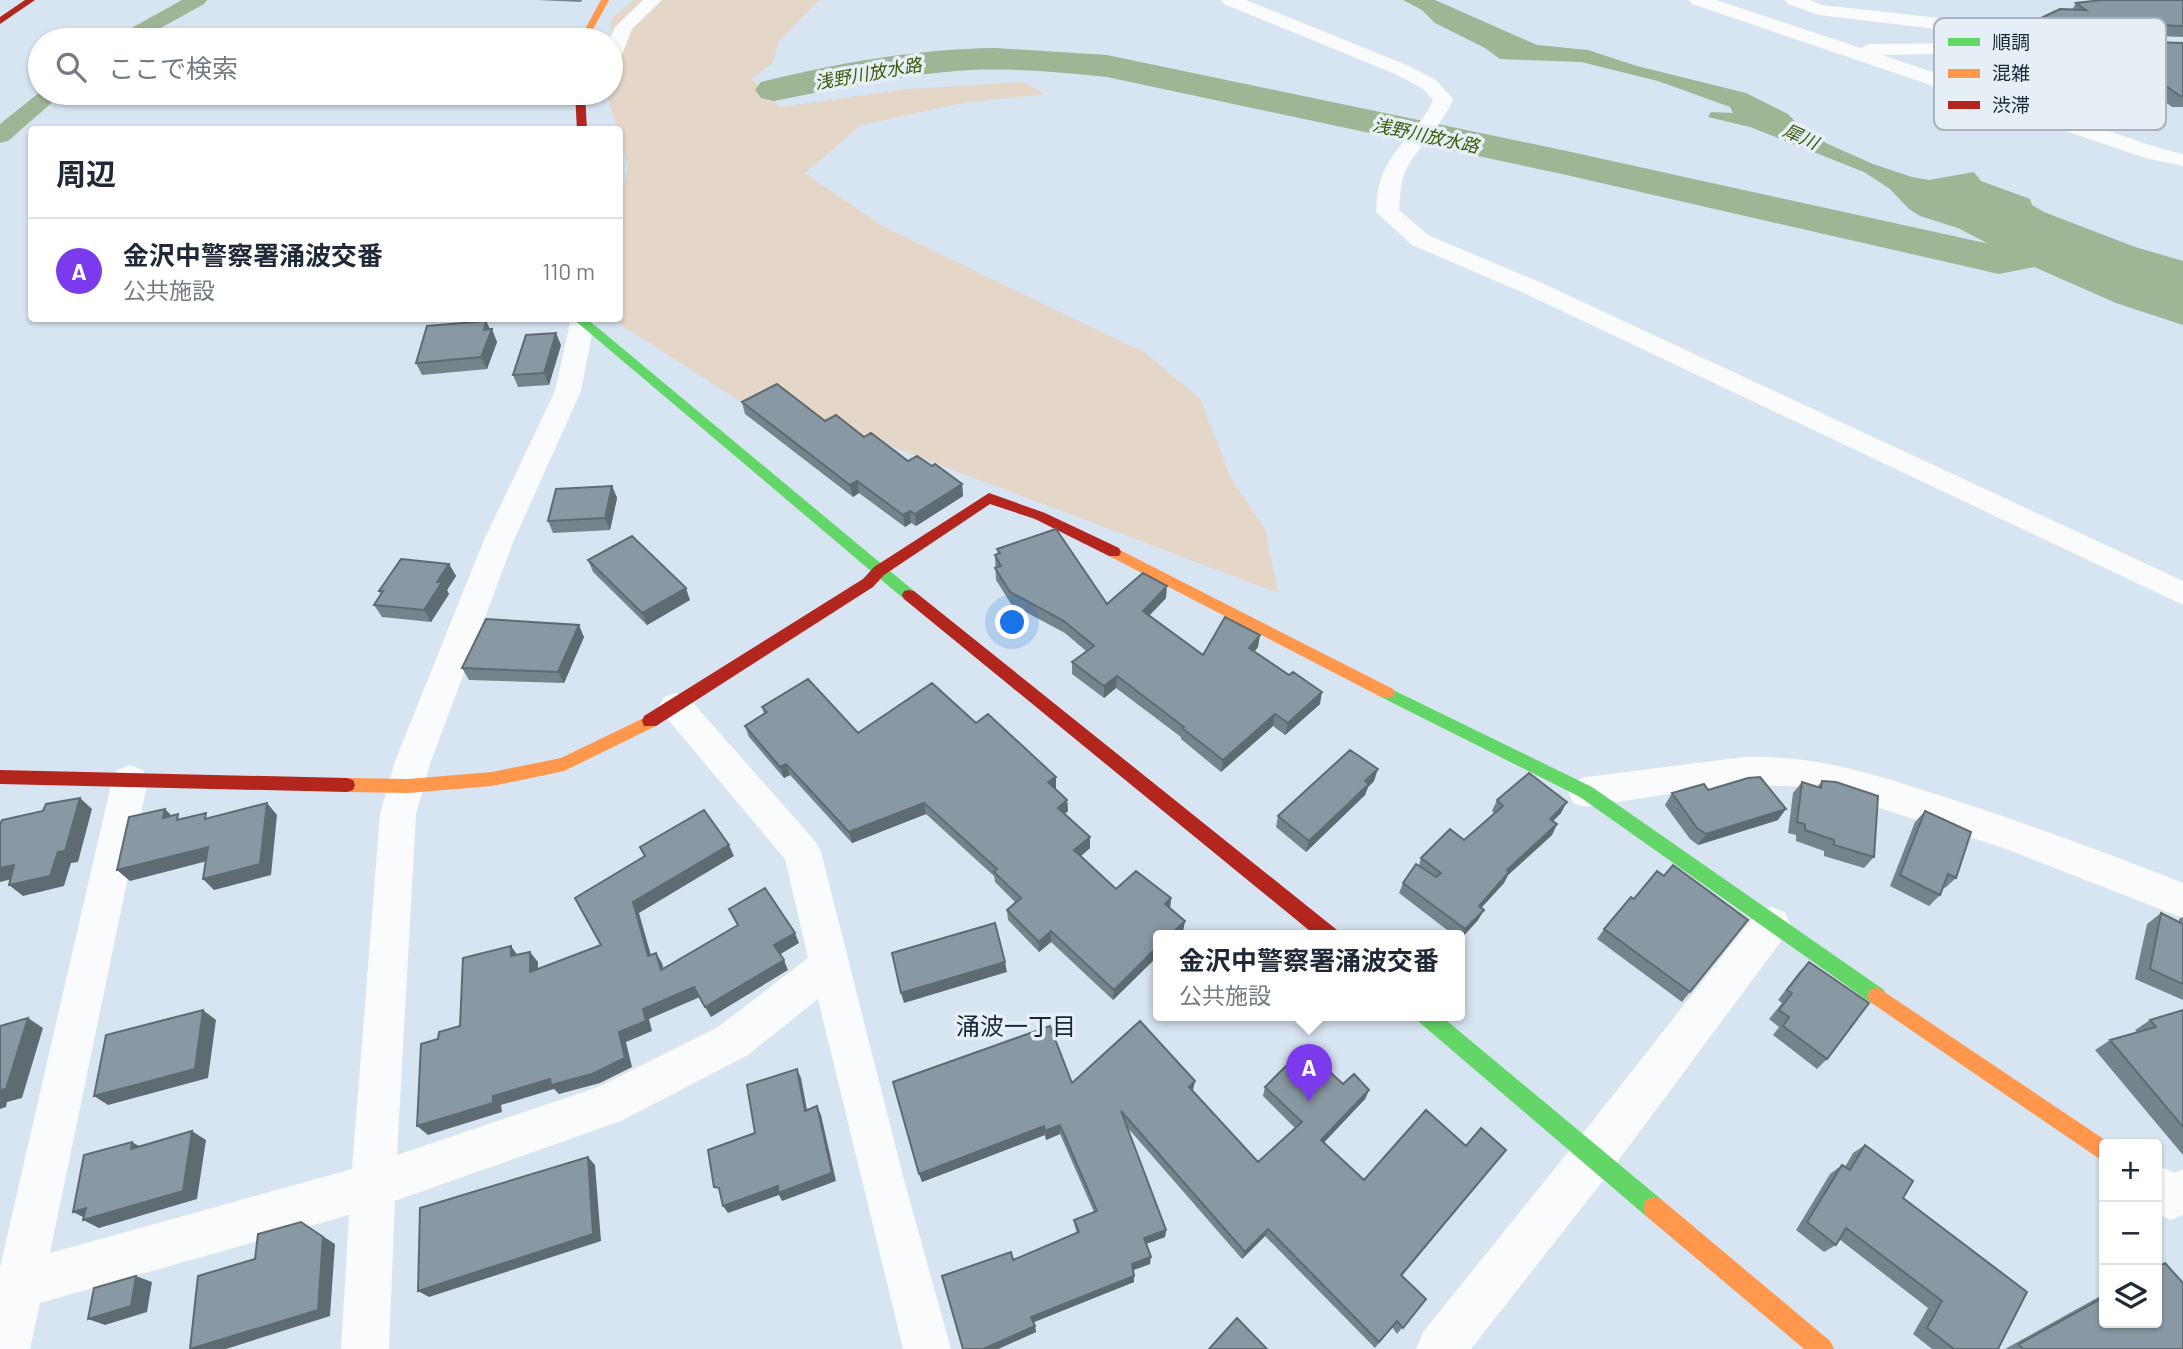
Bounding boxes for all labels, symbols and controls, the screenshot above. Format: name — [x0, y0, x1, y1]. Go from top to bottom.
legend — [1934, 18, 2166, 130]
search box — [28, 28, 623, 105]
text: 順調 — [1992, 30, 2030, 53]
icon: search — [52, 48, 90, 86]
text: ここで検索 — [108, 52, 238, 83]
water label: 浅野川放水路 — [813, 52, 925, 93]
text: 混雑 — [1992, 61, 2030, 84]
text: 渋滞 — [1992, 93, 2030, 116]
water label: 浅野川放水路 — [1371, 113, 1483, 157]
water label: 犀川 — [1780, 119, 1824, 154]
text: 周辺 — [56, 155, 116, 191]
text: 金沢中警察署涌波交番 — [123, 239, 383, 270]
text: A — [71, 257, 87, 285]
text: 110 m — [542, 257, 595, 285]
text: 公共施設 — [123, 276, 215, 304]
your location — [995, 605, 1029, 639]
popup — [1153, 930, 1465, 1021]
text: 金沢中警察署涌波交番 — [1179, 944, 1439, 975]
text: 公共施設 — [1179, 981, 1271, 1009]
district label: 涌波一丁目 — [956, 1011, 1076, 1040]
pin: A — [1286, 1044, 1332, 1102]
map controls — [2099, 1139, 2162, 1328]
button: + — [2099, 1139, 2162, 1202]
button: − — [2099, 1202, 2162, 1265]
button: layers — [2099, 1265, 2162, 1328]

